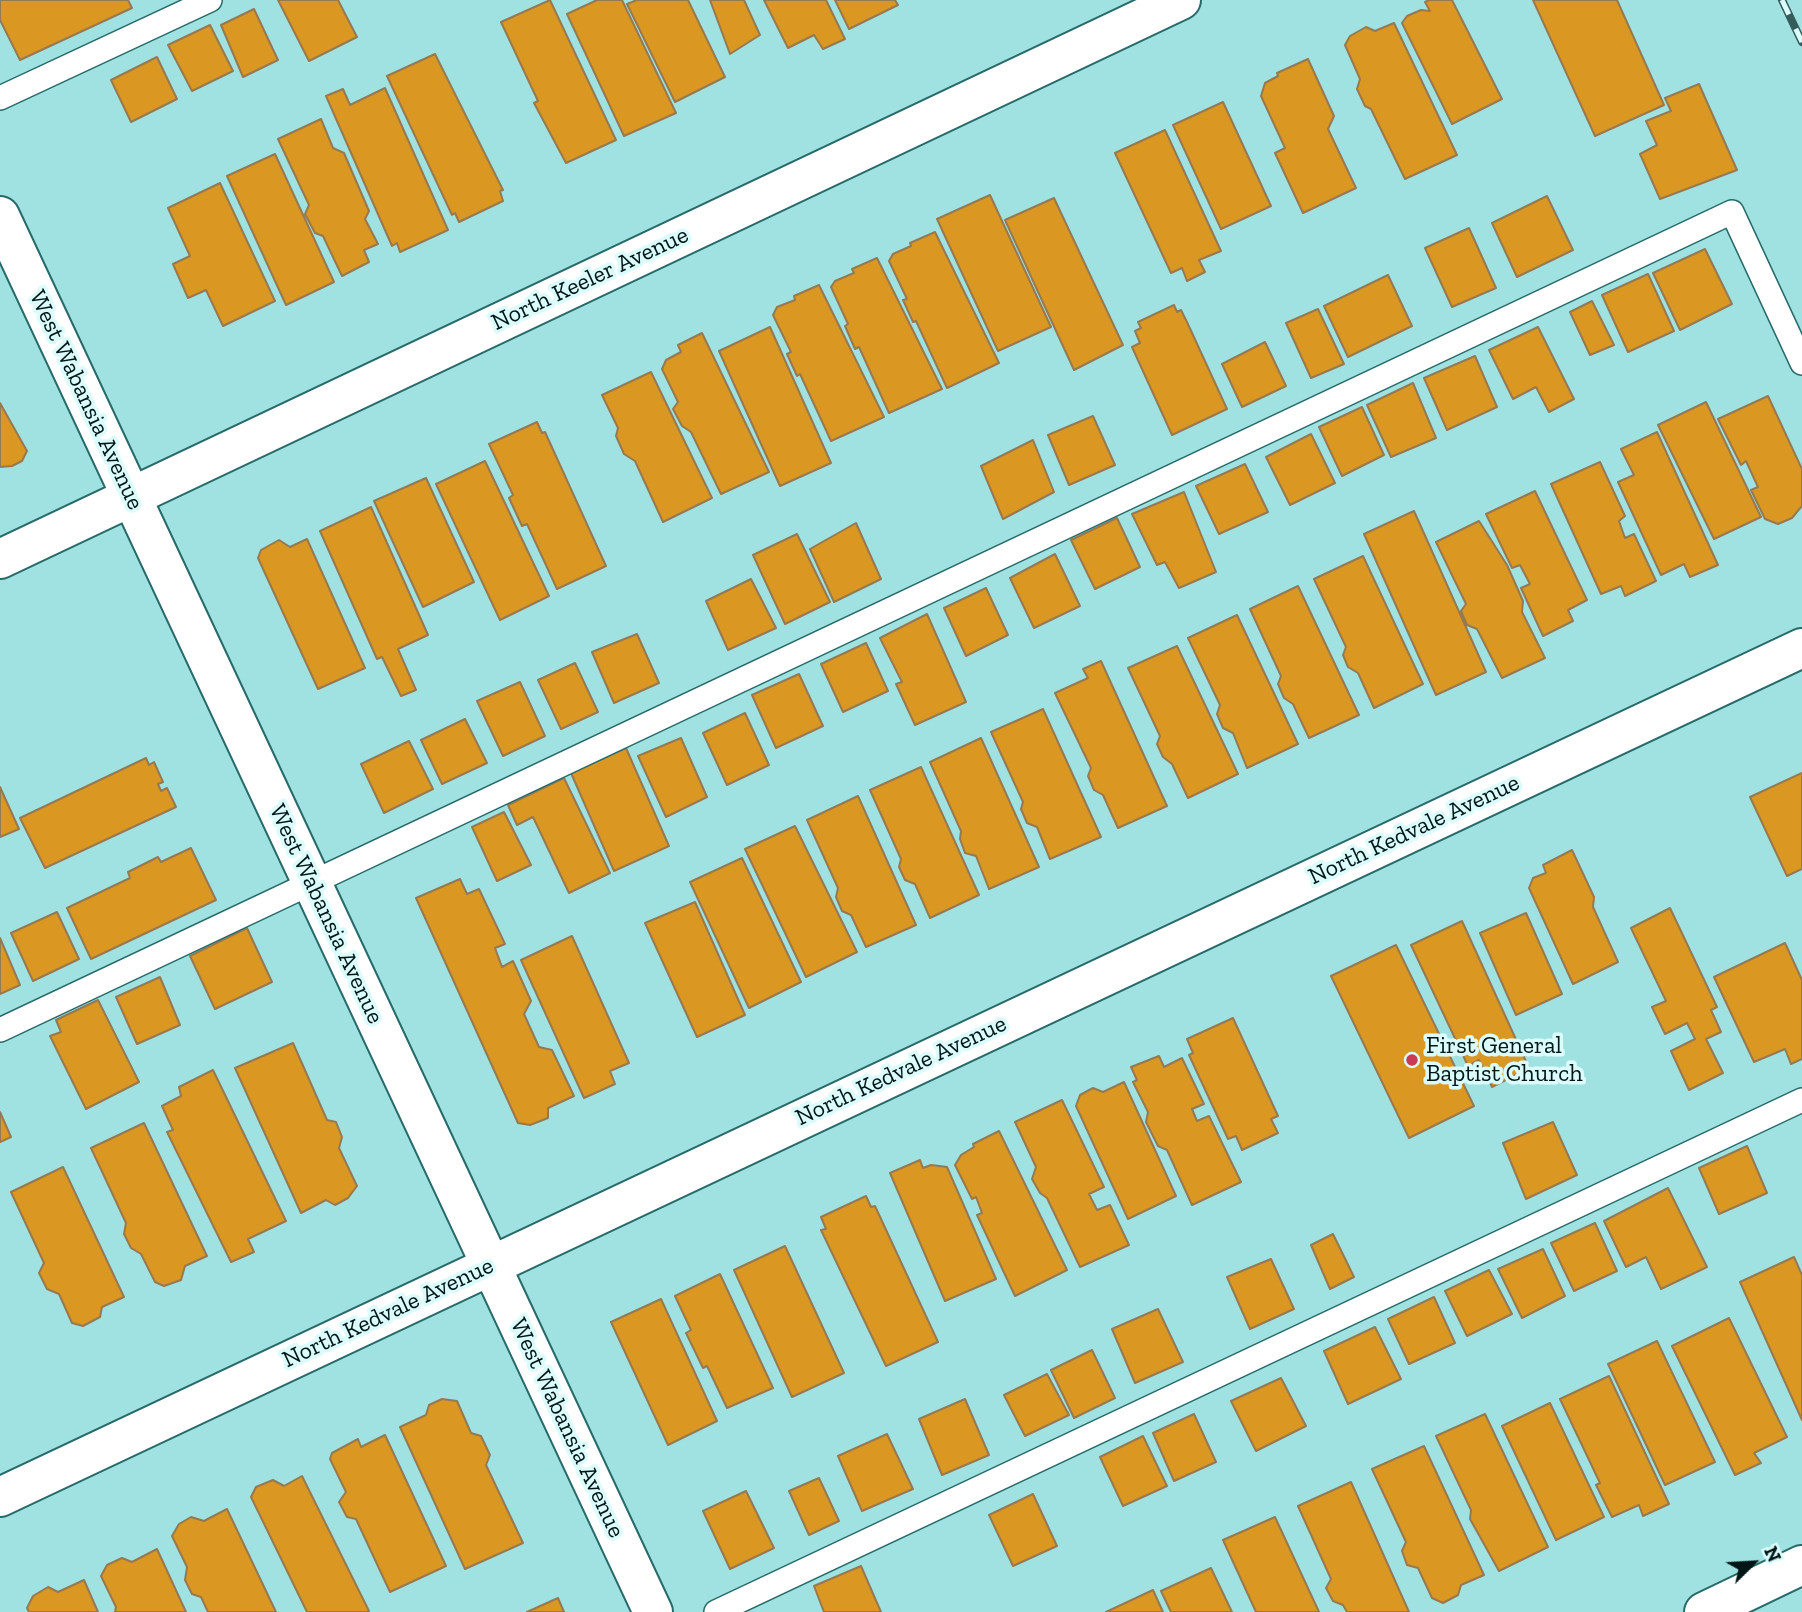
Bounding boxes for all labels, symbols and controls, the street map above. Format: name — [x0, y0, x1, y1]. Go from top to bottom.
street label: North Keeler Avenue — [487, 221, 693, 337]
street label: West Wabansia Avenue — [22, 286, 150, 514]
street label: North Kedvale Avenue — [1304, 768, 1524, 892]
street label: West Wabansia Avenue — [262, 800, 390, 1028]
street label: North Kedvale Avenue — [791, 1009, 1011, 1133]
place label: First General Baptist Church — [1426, 1032, 1583, 1088]
marker: First General Baptist Church — [1404, 1052, 1420, 1068]
street label: North Kedvale Avenue — [278, 1251, 498, 1375]
street label: West Wabansia Avenue — [503, 1314, 631, 1542]
north arrow — [1718, 1528, 1788, 1598]
text: N — [1759, 1543, 1786, 1566]

